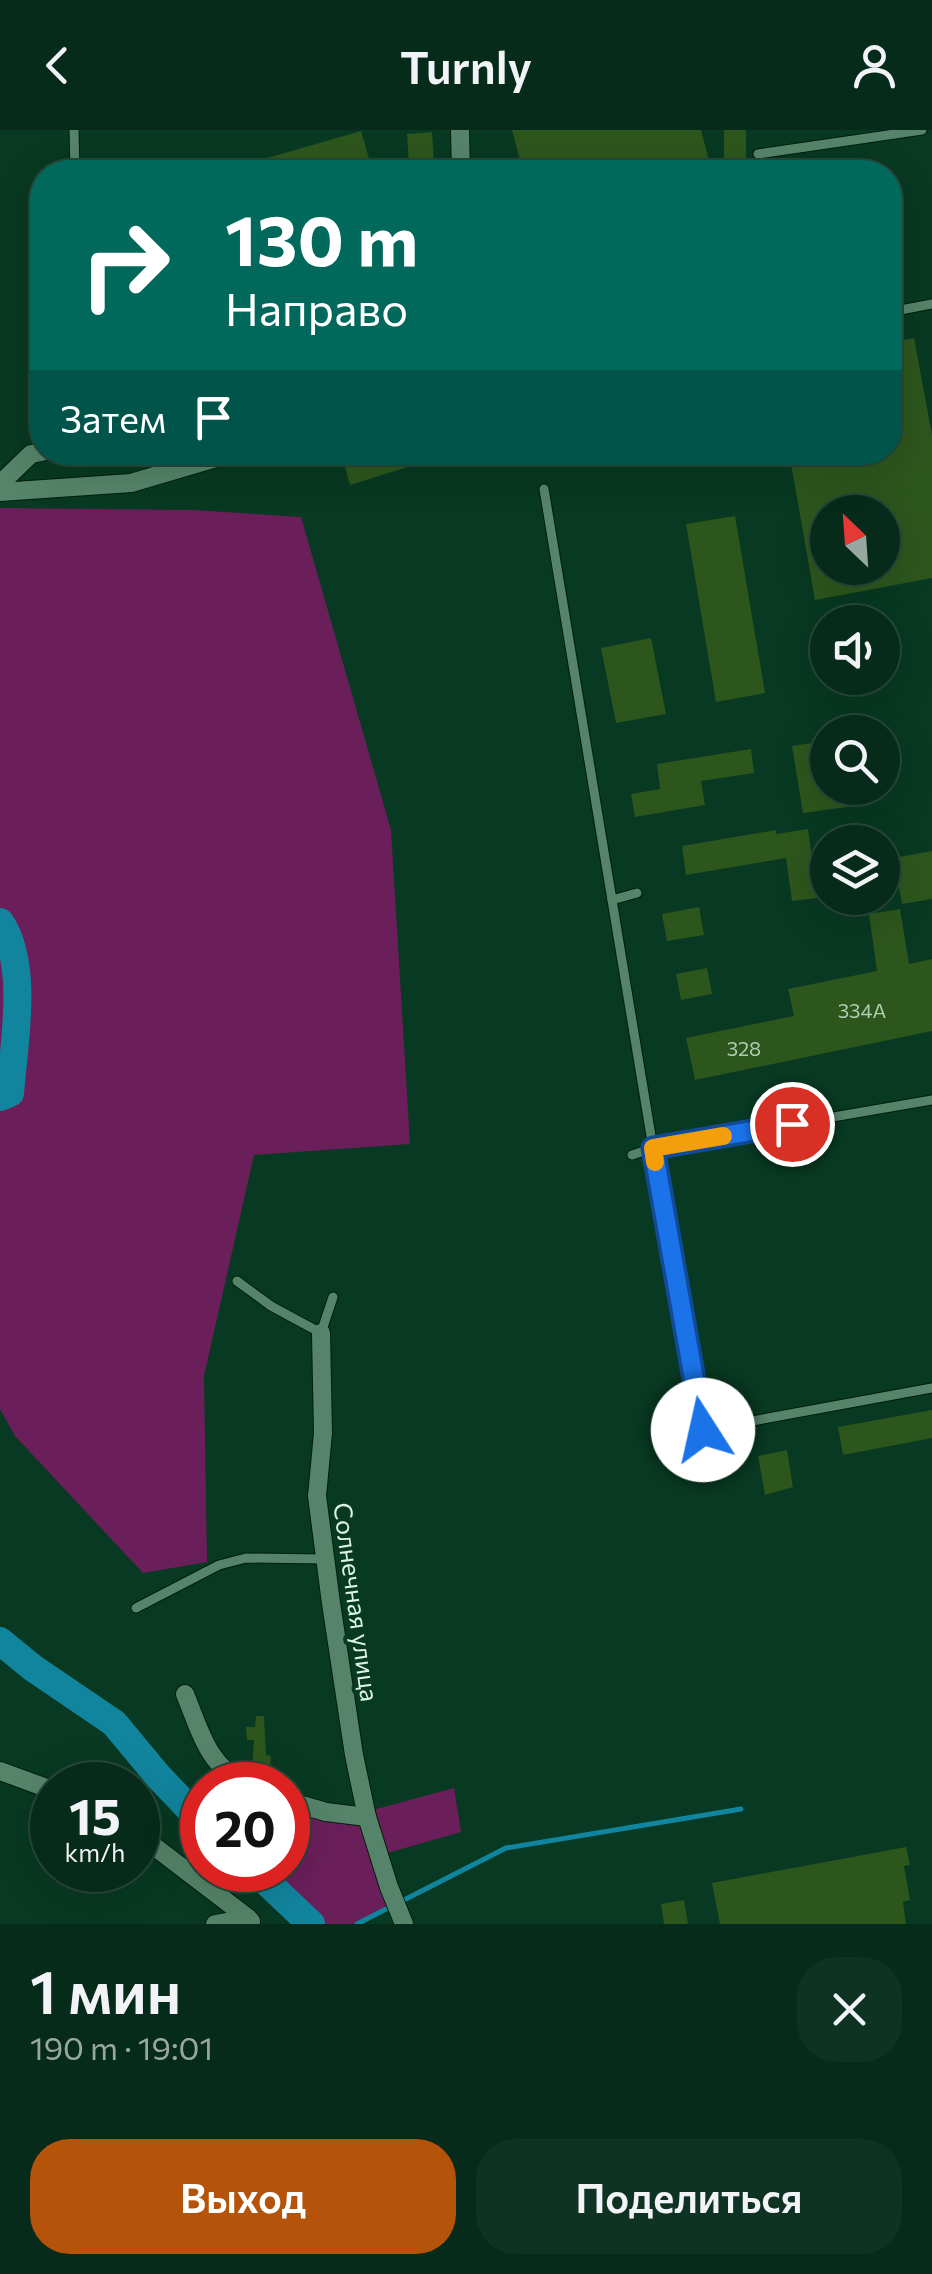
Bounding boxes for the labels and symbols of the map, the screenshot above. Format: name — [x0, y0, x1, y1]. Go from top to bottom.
north arrow — [810, 495, 900, 585]
house number: 334А — [838, 998, 886, 1022]
house number: 328 — [727, 1036, 761, 1060]
pin — [750, 1082, 835, 1167]
position arrow — [651, 1378, 755, 1482]
street label: Солнечная улица — [328, 1501, 386, 1703]
speed limit sign: 20 — [180, 1762, 310, 1892]

